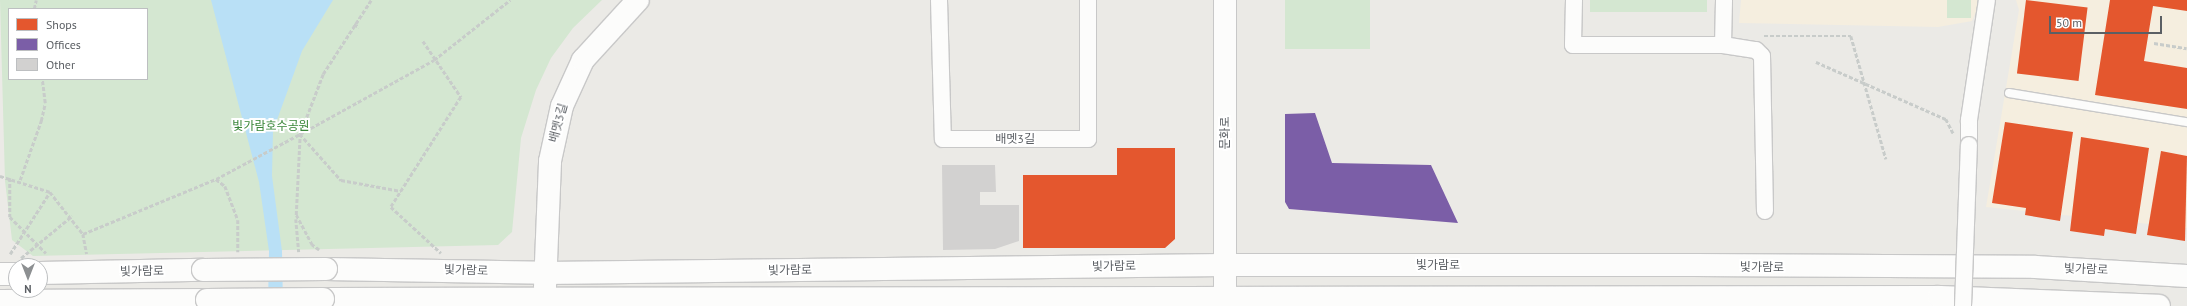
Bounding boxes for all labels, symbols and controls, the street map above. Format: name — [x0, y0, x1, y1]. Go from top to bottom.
legend — [8, 8, 148, 80]
scale bar — [2051, 8, 2164, 34]
text: 50 m — [2056, 15, 2082, 30]
text: Shops — [46, 17, 77, 32]
text: Offices — [46, 37, 81, 52]
text: Other — [46, 57, 75, 72]
street label: 배멧3길 — [546, 102, 570, 144]
street label: 문화로 — [1218, 116, 1232, 150]
park label: 빛가람호수공원 — [232, 119, 310, 133]
street label: 배멧3길 — [995, 132, 1035, 146]
north arrow — [8, 258, 48, 298]
street label: 빛가람로 — [1092, 258, 1136, 274]
street label: 빛가람로 — [1416, 258, 1460, 272]
street label: 빛가람로 — [1740, 259, 1784, 275]
street label: 빛가람로 — [2064, 261, 2108, 277]
street label: 빛가람로 — [444, 262, 488, 278]
street label: 빛가람로 — [768, 262, 812, 278]
street label: 빛가람로 — [120, 263, 164, 279]
text: N — [24, 282, 32, 296]

